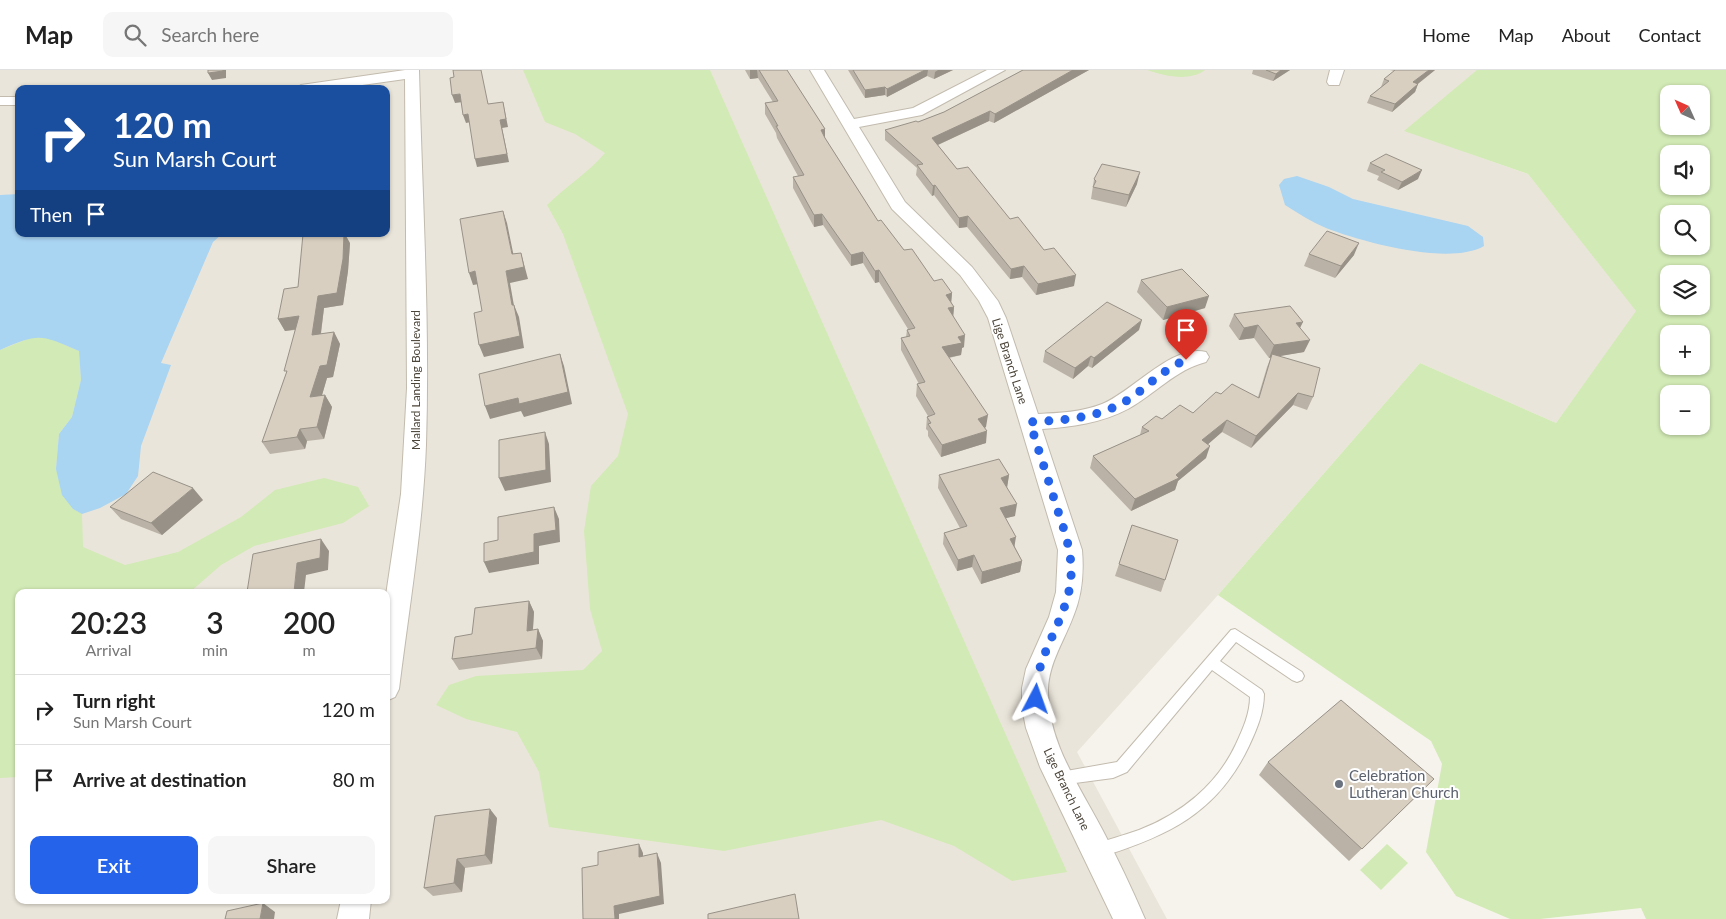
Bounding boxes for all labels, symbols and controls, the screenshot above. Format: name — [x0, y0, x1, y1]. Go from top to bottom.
search box — [103, 12, 453, 57]
text: Map — [25, 20, 73, 49]
icon: search — [121, 21, 149, 49]
text: Search here — [161, 23, 259, 46]
text: Home — [1422, 24, 1470, 46]
text: Map — [1498, 24, 1534, 46]
text: About — [1562, 24, 1611, 46]
text: Contact — [1639, 24, 1701, 46]
north arrow — [1660, 85, 1710, 135]
map controls — [1660, 85, 1710, 435]
text: 120 m — [113, 103, 212, 145]
icon: right — [30, 105, 95, 170]
text: Sun Marsh Court — [113, 145, 276, 172]
button: sound — [1660, 145, 1710, 195]
icon: arrive — [82, 200, 110, 228]
text: Then — [30, 203, 72, 226]
button: search — [1660, 205, 1710, 255]
button: layers — [1660, 265, 1710, 315]
pin — [1165, 309, 1207, 360]
street label: Mallard Landing Boulevard — [408, 310, 423, 450]
street label: Lige Branch Lane — [989, 316, 1031, 406]
icon: arrive — [1172, 316, 1200, 344]
button: + — [1660, 325, 1710, 375]
button: − — [1660, 385, 1710, 435]
text: 20:23 — [70, 604, 147, 640]
text: 3 — [206, 604, 224, 640]
text: 200 — [283, 604, 335, 640]
text: Arrival — [85, 640, 132, 659]
text: min — [202, 640, 228, 659]
text: m — [302, 640, 316, 659]
position arrow — [1009, 672, 1061, 724]
text: Turn right — [73, 689, 155, 712]
icon: right — [30, 696, 58, 724]
text: 120 m — [321, 698, 375, 721]
text: Sun Marsh Court — [73, 712, 192, 731]
street label: Lige Branch Lane — [1041, 745, 1093, 833]
icon: arrive — [30, 766, 58, 794]
place label: Celebration Lutheran Church — [1349, 766, 1459, 801]
text: Arrive at destination — [73, 768, 246, 791]
text: 80 m — [332, 768, 375, 791]
marker: Celebration Lutheran Church — [1333, 778, 1345, 790]
button: Exit — [30, 836, 198, 894]
button: Share — [208, 836, 375, 894]

